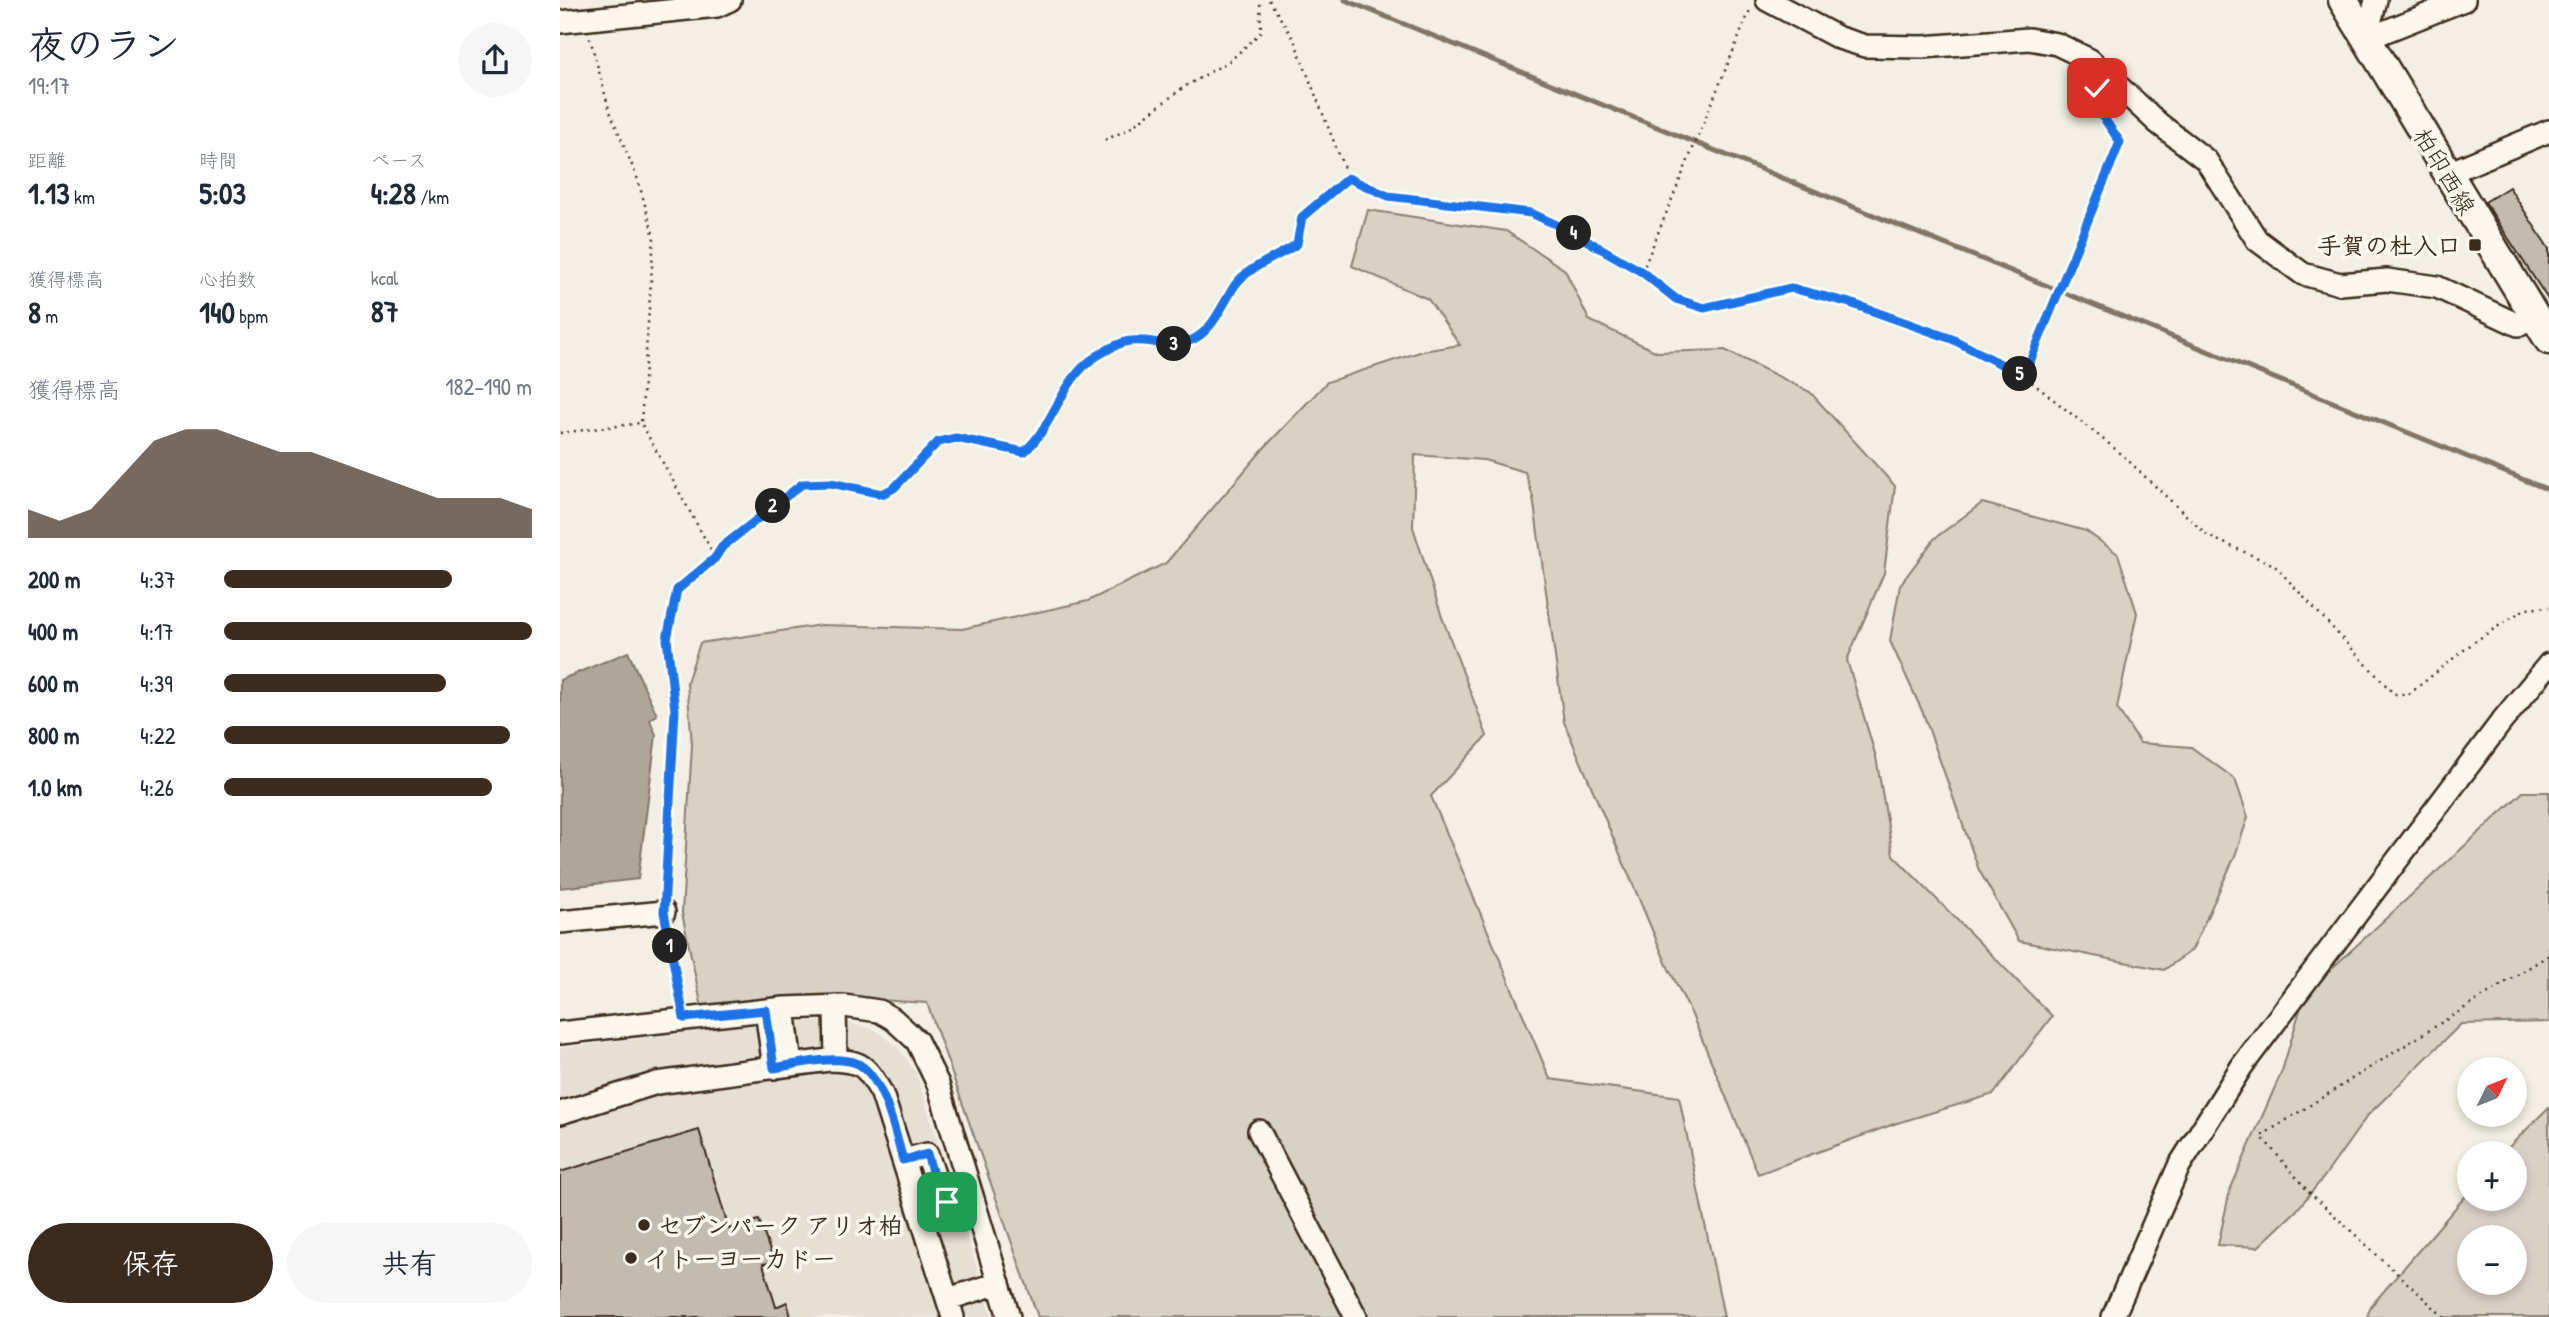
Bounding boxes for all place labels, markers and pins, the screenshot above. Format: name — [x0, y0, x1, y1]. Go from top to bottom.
pin — [2067, 58, 2127, 118]
pin: 4 — [1556, 216, 1592, 250]
place label: 手賀の杜入口 — [2317, 229, 2461, 261]
marker: 手賀の杜入口 — [2467, 237, 2483, 253]
pin: 3 — [1156, 326, 1192, 362]
pin: 5 — [2002, 356, 2038, 392]
pin: 2 — [756, 489, 790, 524]
pin: 1 — [652, 928, 688, 964]
pin — [917, 1172, 977, 1232]
place label: セブンパーク アリオ柏 — [658, 1209, 903, 1241]
marker: セブンパーク アリオ柏 — [636, 1217, 652, 1233]
place label: イトーヨーカドー — [645, 1242, 836, 1274]
marker: イトーヨーカドー — [623, 1250, 639, 1266]

